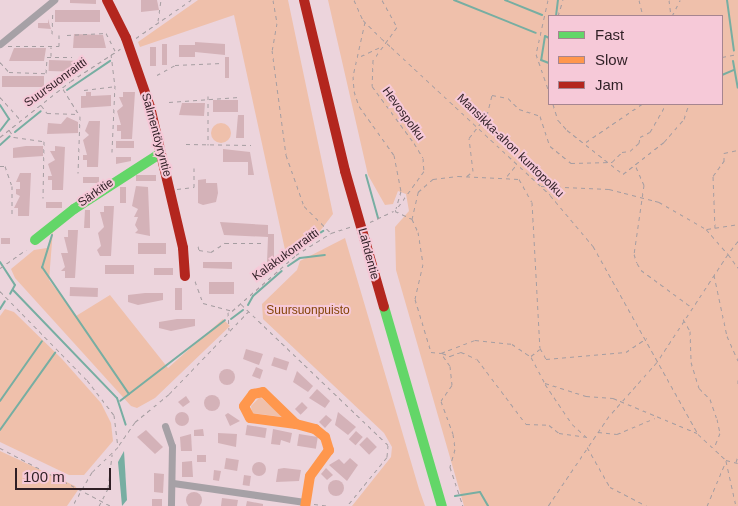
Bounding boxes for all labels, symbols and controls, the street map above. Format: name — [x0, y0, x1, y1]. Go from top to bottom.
legend — [548, 15, 723, 105]
text: Fast — [595, 26, 624, 43]
text: Slow — [595, 51, 628, 68]
street label: Suursuonraitti — [22, 55, 90, 111]
text: Jam — [595, 76, 623, 93]
street label: Hevospolku — [379, 84, 427, 144]
street label: Mansikka-ahon kuntopolku — [454, 91, 566, 201]
street label: Salmentöyryntie — [138, 92, 174, 178]
street label: Särkitie — [75, 176, 117, 210]
street label: Kalakukonraitti — [250, 226, 322, 284]
street label: Lahdentie — [354, 227, 382, 281]
park label: Suursuonpuisto — [266, 304, 350, 318]
scale bar — [18, 458, 114, 490]
text: 100 m — [23, 468, 65, 485]

